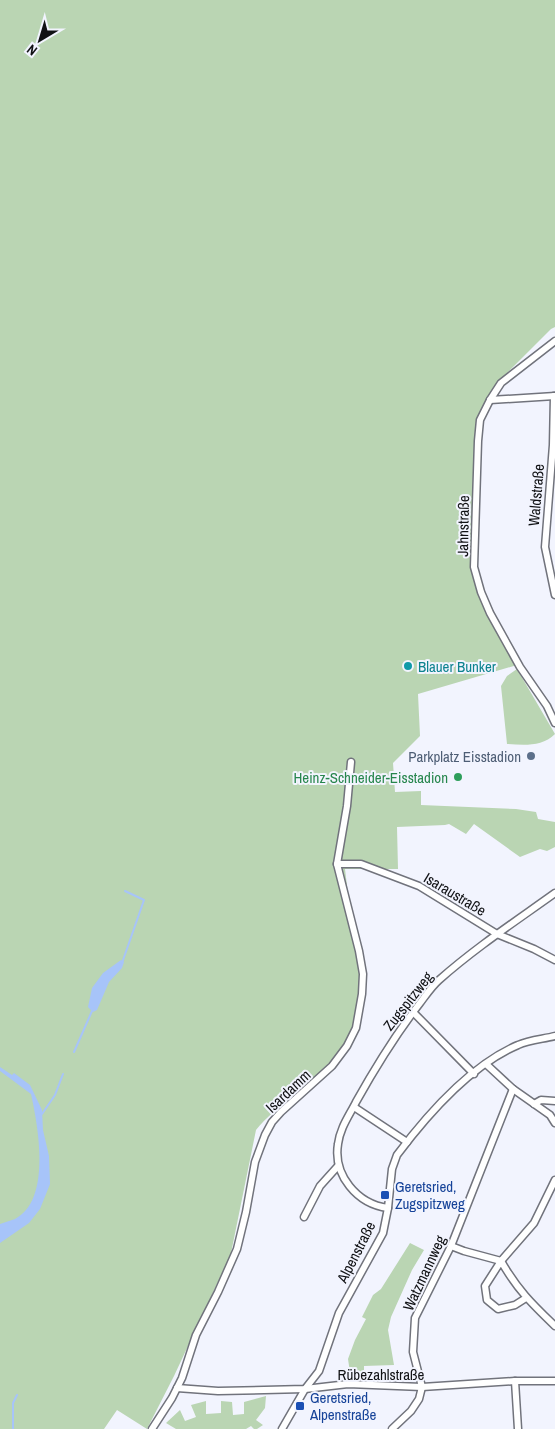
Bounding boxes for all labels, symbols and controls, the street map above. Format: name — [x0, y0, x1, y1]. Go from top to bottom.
north arrow — [15, 15, 65, 65]
text: N — [23, 41, 41, 60]
street label: Waldstraße — [523, 463, 549, 527]
street label: Jahnstraße — [452, 495, 474, 557]
place label: Blauer Bunker — [418, 656, 496, 677]
marker: Blauer Bunker — [402, 660, 414, 672]
place label: Parkplatz Eisstadion — [408, 746, 521, 767]
marker: Parkplatz Eisstadion — [525, 750, 537, 762]
place label: Heinz-Schneider-Eisstadion — [293, 767, 448, 788]
marker: Heinz-Schneider-Eisstadion — [452, 771, 464, 783]
street label: Isaraustraße — [420, 867, 490, 921]
street label: Zugspitzweg — [378, 967, 438, 1035]
street label: Isardamm — [261, 1065, 315, 1117]
place label: Geretsried, Zugspitzweg — [395, 1176, 465, 1214]
marker: Geretsried, Zugspitzweg — [379, 1189, 391, 1201]
street label: Alpenstraße — [331, 1218, 380, 1287]
street label: Watzmannweg — [397, 1232, 451, 1314]
street label: Rübezahlstraße — [338, 1364, 425, 1385]
place label: Geretsried, Alpenstraße — [309, 1387, 376, 1425]
marker: Geretsried, Alpenstraße — [294, 1400, 306, 1412]

